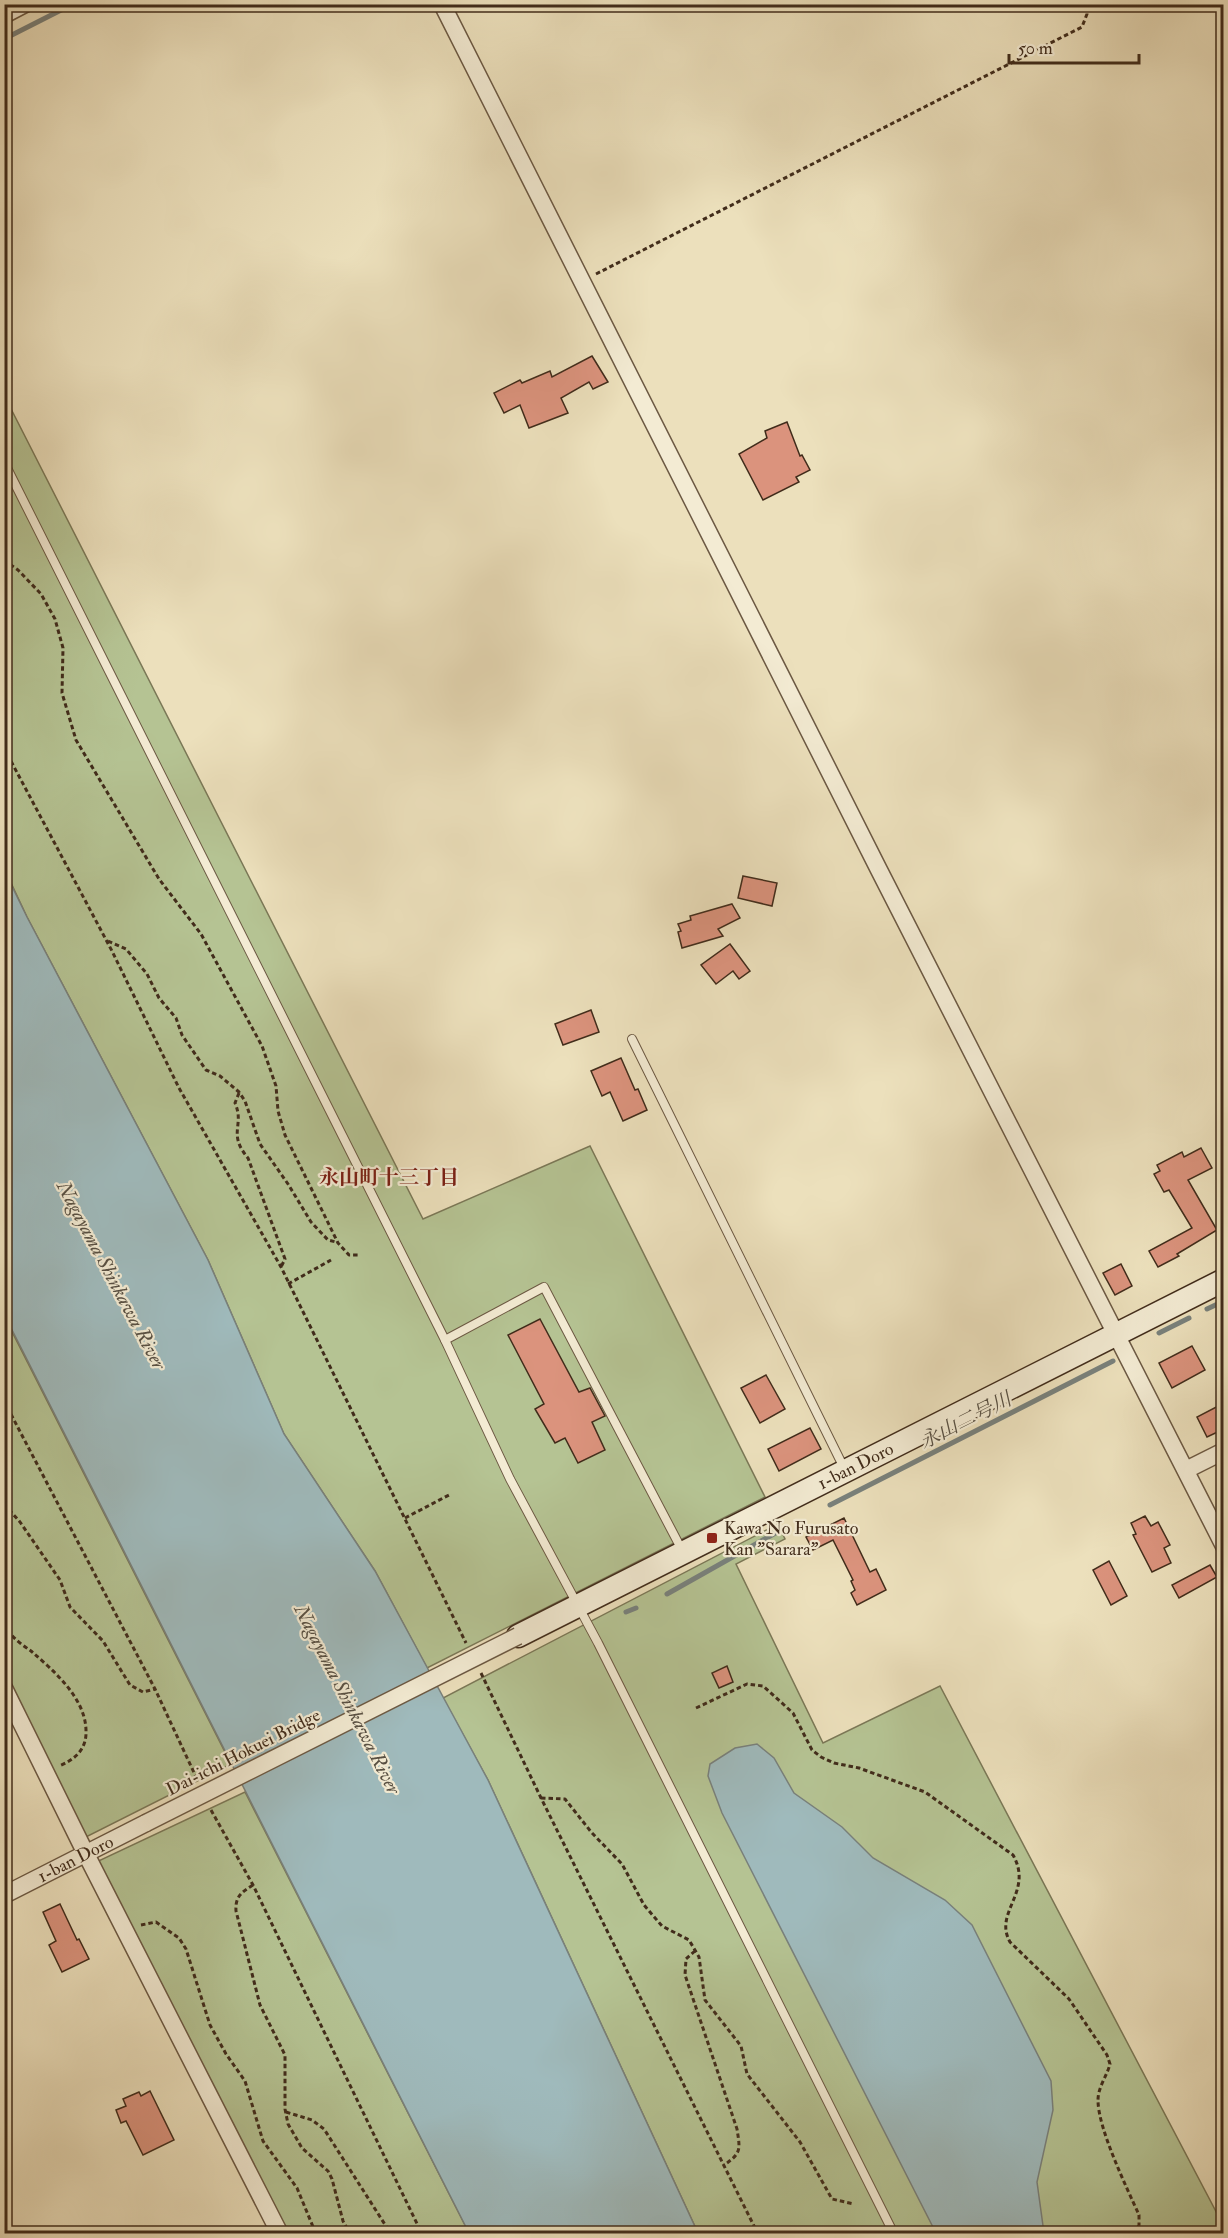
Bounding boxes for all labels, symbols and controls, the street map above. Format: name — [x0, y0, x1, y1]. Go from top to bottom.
scale bar — [1009, 27, 1140, 65]
text: 50 m — [1018, 37, 1053, 60]
district label: 永山町十三丁目 — [319, 1165, 459, 1190]
water label: Nagayama Shinkawa River — [51, 1176, 173, 1375]
water label: 永山二号川 — [915, 1386, 1017, 1454]
street label: 1-ban Doro — [814, 1437, 898, 1495]
place label: Kawa No Furusato Kan "Sarara" — [724, 1517, 859, 1561]
marker: Kawa No Furusato Kan "Sarara" — [705, 1531, 719, 1545]
water label: Nagayama Shinkawa River — [288, 1599, 407, 1800]
street label: Dai-ichi Hokuei Bridge — [162, 1703, 325, 1801]
street label: 1-ban Doro — [34, 1830, 118, 1888]

